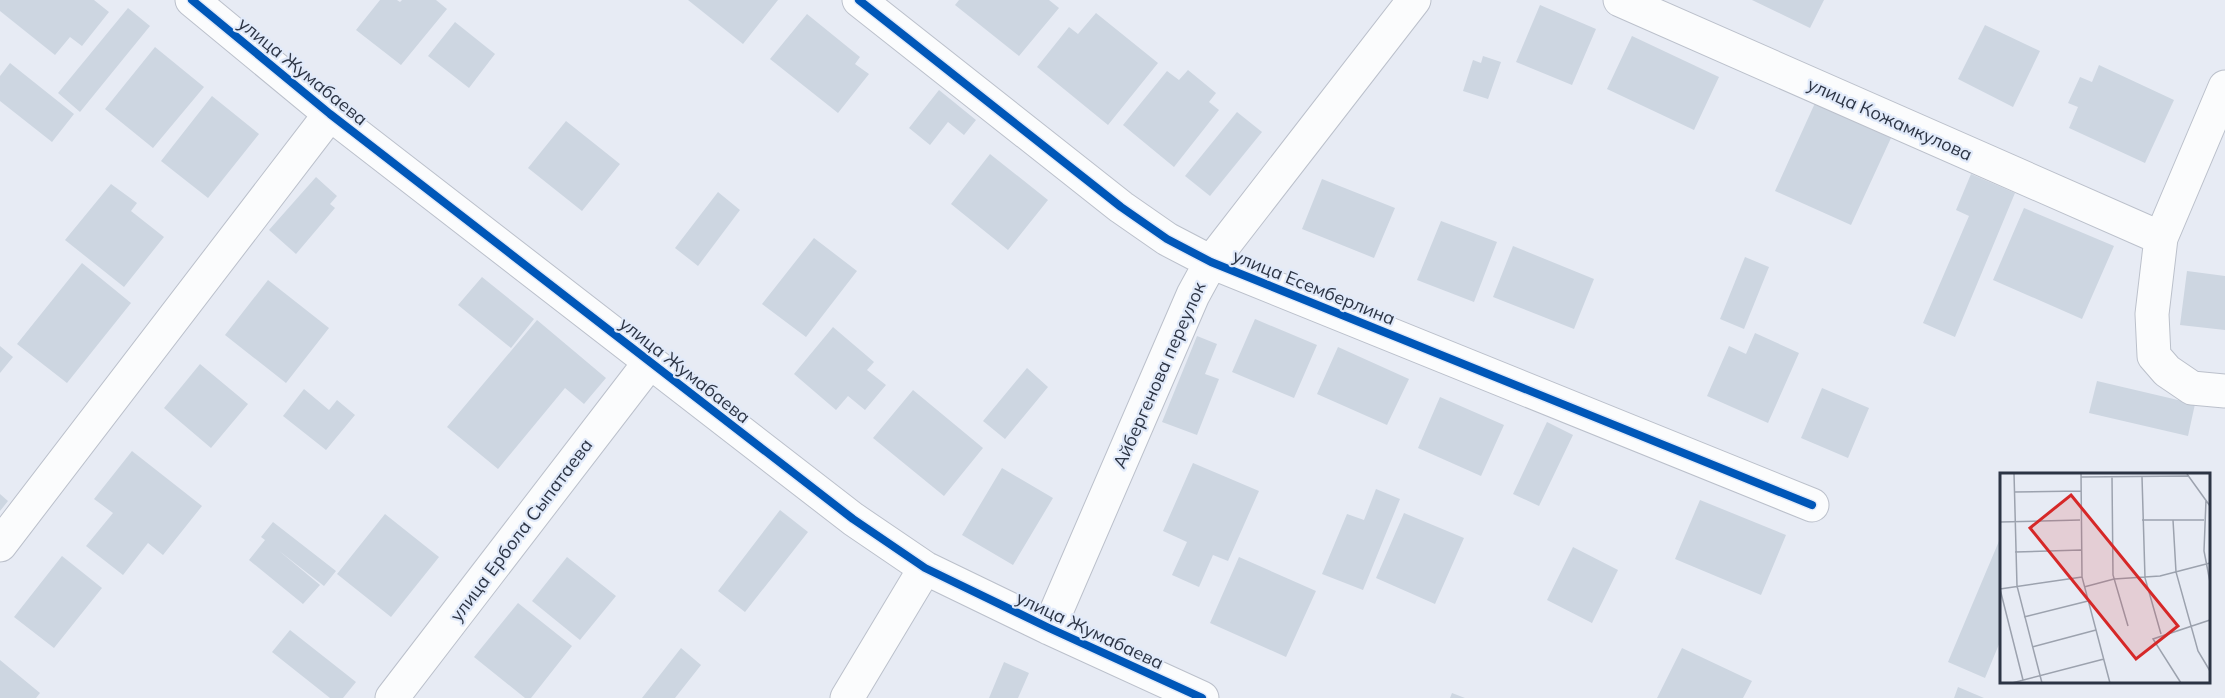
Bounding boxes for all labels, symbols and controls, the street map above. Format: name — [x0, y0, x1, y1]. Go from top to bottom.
street label: улица Жумабаева — [234, 12, 372, 130]
street label: улица Кожамкулова — [1804, 72, 1976, 166]
street label: улица Есемберлина — [1229, 244, 1399, 330]
street label: Айбергенова переулок — [1107, 278, 1211, 472]
street label: улица Жумабаева — [615, 312, 755, 428]
street label: улица Ербола Сыпатаева — [445, 434, 597, 626]
inset map — [2000, 473, 2210, 683]
street label: улица Жумабаева — [1013, 586, 1167, 674]

